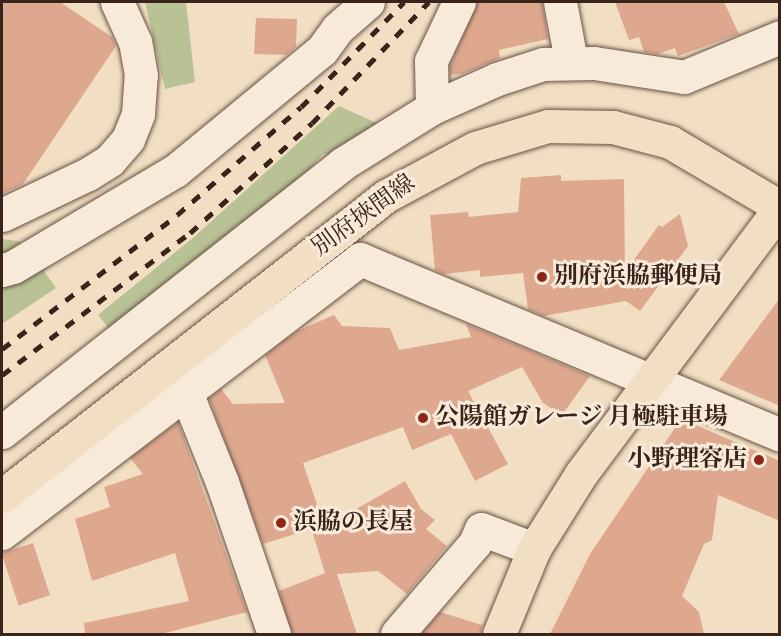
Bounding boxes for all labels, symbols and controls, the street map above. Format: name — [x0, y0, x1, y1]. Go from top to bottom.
street label: 別府挾間線 — [307, 169, 421, 263]
place label: 別府浜脇郵便局 — [554, 263, 722, 291]
marker: 別府浜脇郵便局 — [535, 270, 549, 284]
place label: 公陽館ガレージ 月極駐車場 — [435, 404, 728, 432]
marker: 公陽館ガレージ 月極駐車場 — [416, 411, 430, 425]
place label: 小野理容店 — [627, 446, 747, 474]
marker: 小野理容店 — [752, 453, 766, 467]
place label: 浜脇の長屋 — [293, 509, 413, 537]
marker: 浜脇の長屋 — [274, 516, 288, 530]

